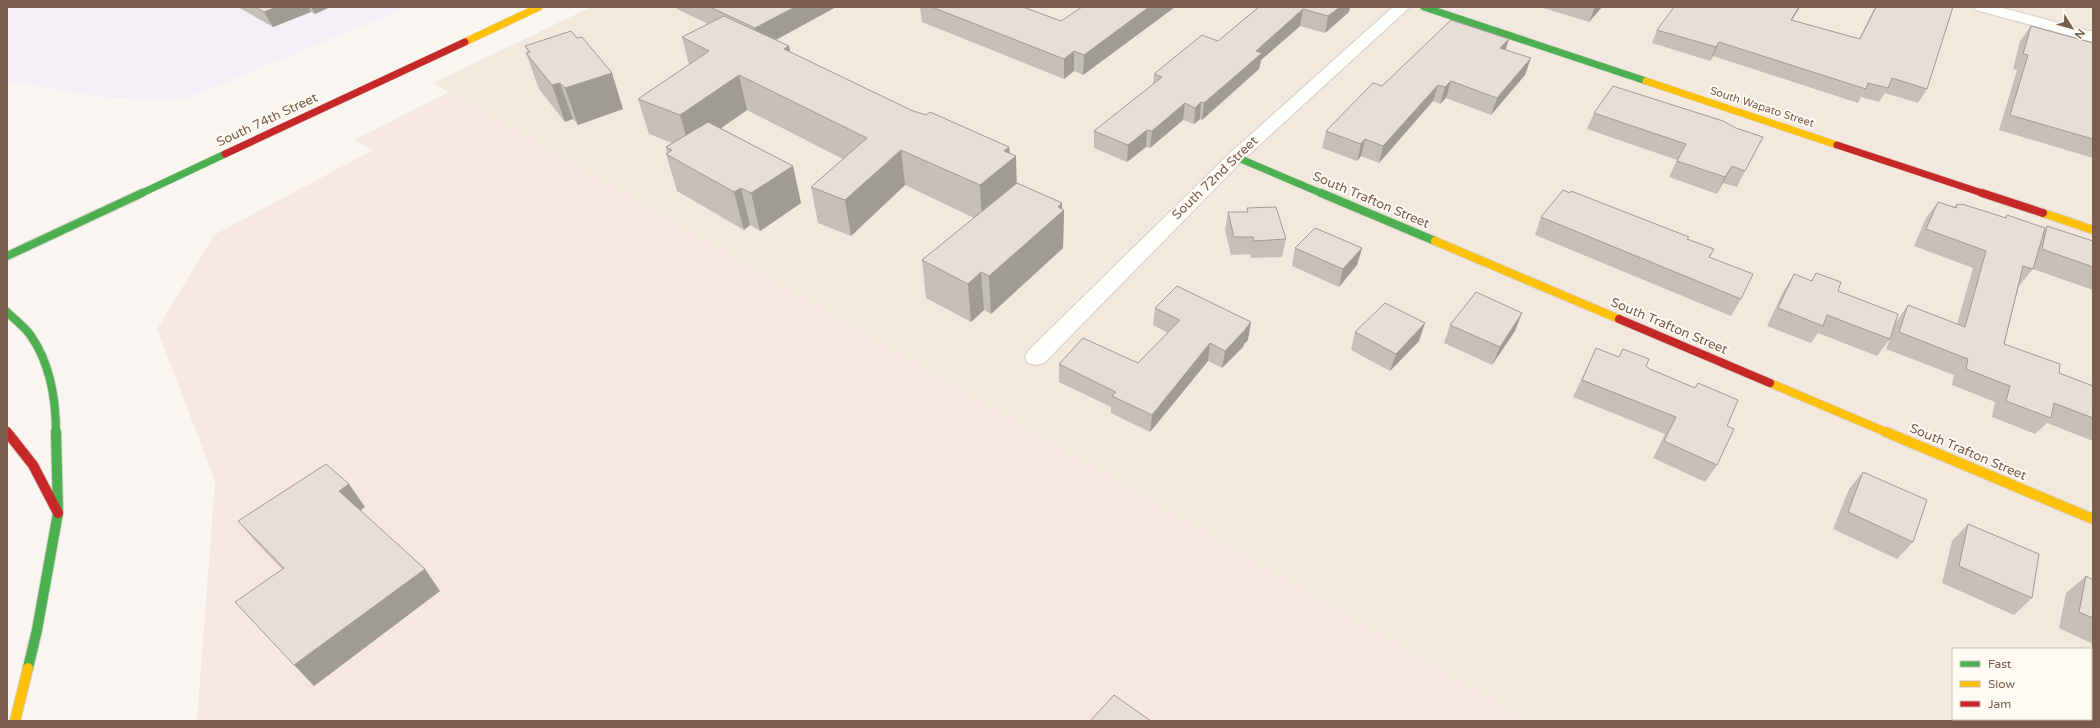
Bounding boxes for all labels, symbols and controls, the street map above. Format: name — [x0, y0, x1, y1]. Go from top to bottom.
north arrow — [2052, 8, 2092, 48]
text: N — [2072, 26, 2087, 41]
street label: South Wapato Street — [1708, 84, 1816, 130]
street label: South 74th Street — [214, 90, 320, 150]
street label: South 72nd Street — [1169, 133, 1261, 223]
street label: South Trafton Street — [1310, 168, 1432, 232]
street label: South Trafton Street — [1608, 294, 1730, 358]
street label: South Trafton Street — [1907, 420, 2029, 484]
legend — [1952, 648, 2092, 720]
text: Fast — [1988, 657, 2012, 671]
text: Slow — [1988, 677, 2015, 691]
text: Jam — [1988, 697, 2011, 711]

